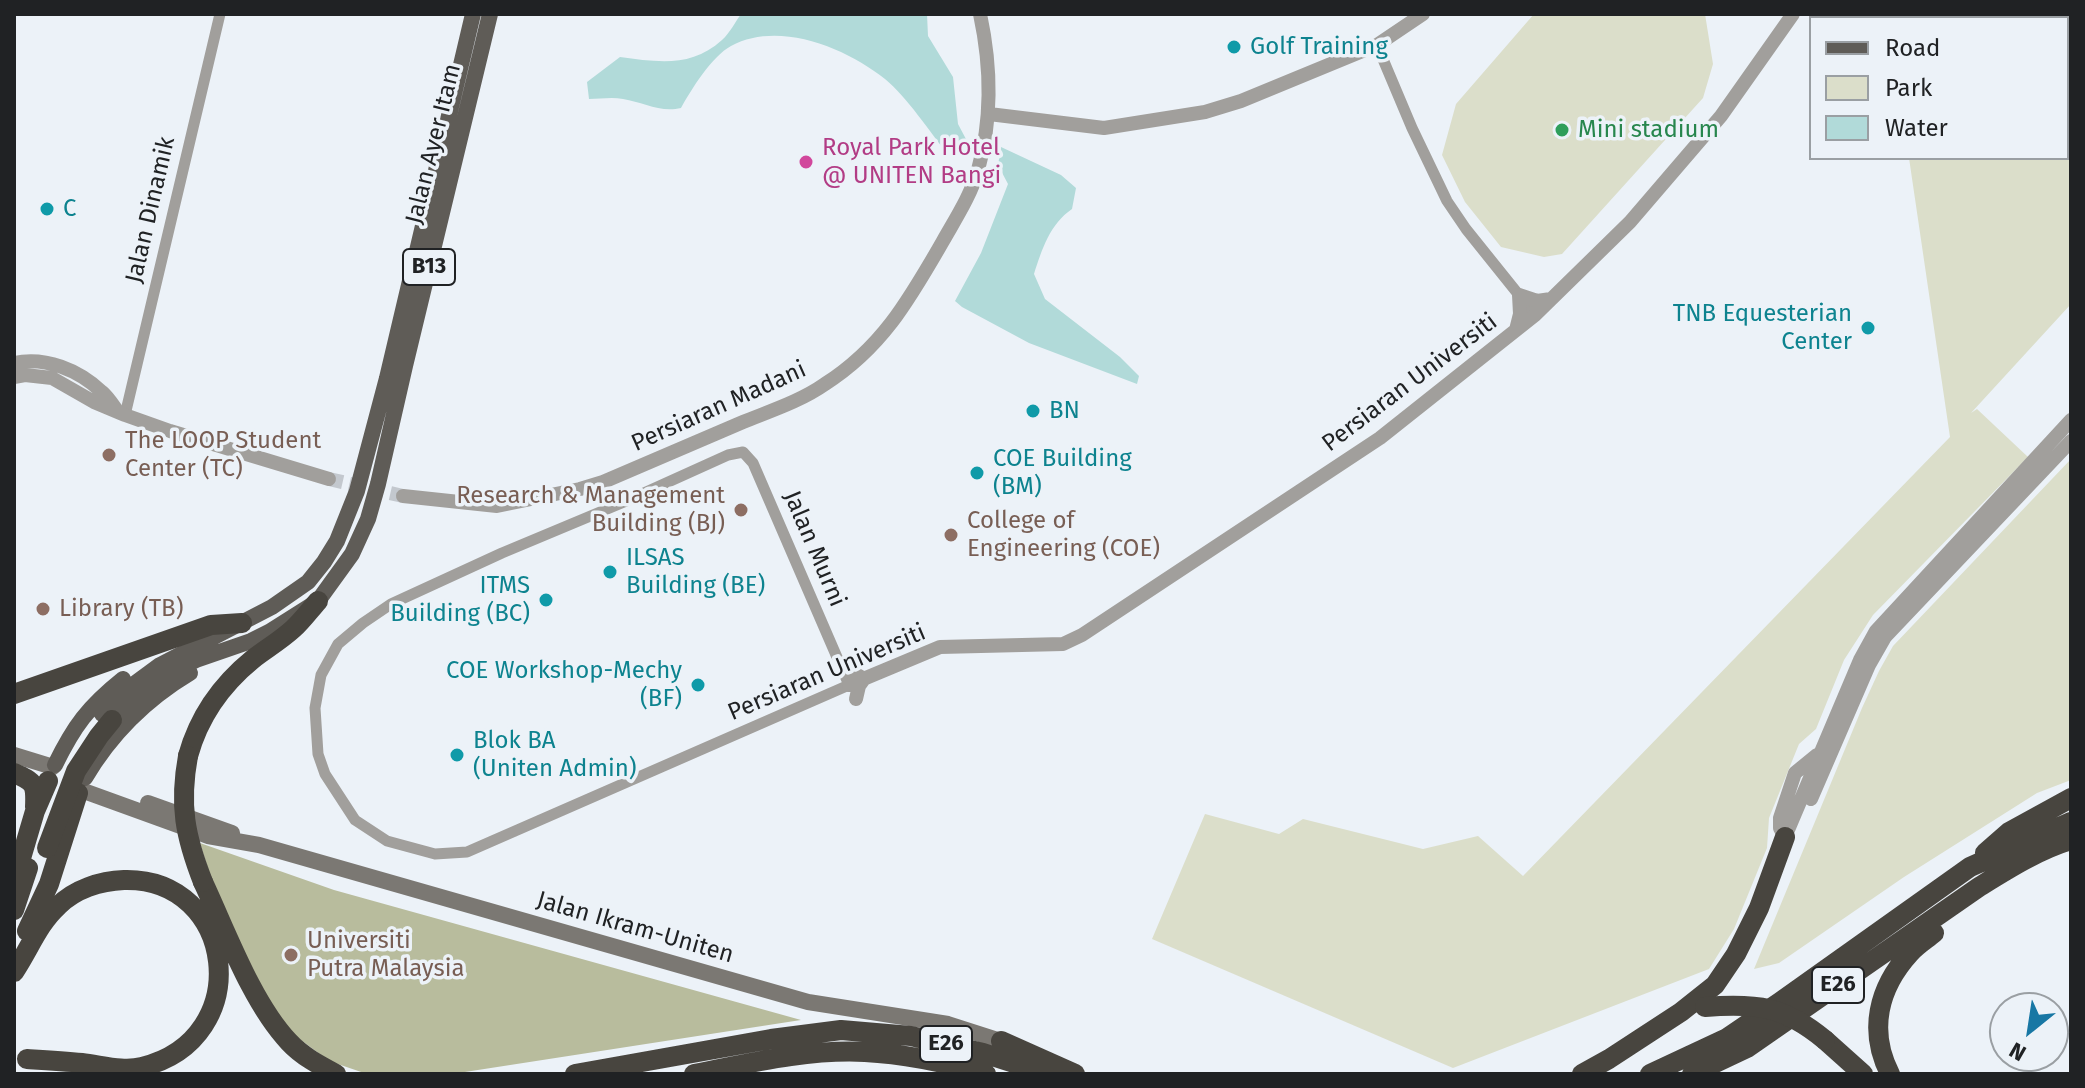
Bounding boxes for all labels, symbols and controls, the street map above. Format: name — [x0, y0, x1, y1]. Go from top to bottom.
legend — [1809, 16, 2069, 160]
place label: Golf Training — [1250, 33, 1388, 61]
text: Road — [1885, 34, 1940, 62]
marker: Golf Training — [1225, 38, 1243, 56]
street label: Jalan Ayer Itam — [400, 61, 468, 227]
text: Park — [1885, 74, 1932, 102]
text: Water — [1885, 114, 1948, 142]
place label: Mini stadium — [1578, 116, 1719, 144]
marker: Mini stadium — [1553, 121, 1571, 139]
street label: Jalan Dinamik — [120, 134, 182, 286]
place label: Royal Park Hotel @ UNITEN Bangi — [822, 134, 1001, 190]
marker: Royal Park Hotel @ UNITEN Bangi — [797, 153, 815, 171]
place label: C — [63, 195, 76, 223]
marker: C — [38, 200, 56, 218]
road number: B13 — [403, 249, 455, 285]
place label: TNB Equesterian Center — [1673, 300, 1852, 356]
street label: Persiaran Universiti — [1317, 308, 1503, 458]
marker: TNB Equesterian Center — [1859, 319, 1877, 337]
street label: Persiaran Madani — [627, 356, 811, 458]
place label: BN — [1049, 397, 1080, 425]
marker: BN — [1024, 402, 1042, 420]
place label: The LOOP Student Center (TC) — [125, 427, 321, 483]
place label: COE Building (BM) — [993, 445, 1132, 501]
marker: The LOOP Student Center (TC) — [100, 446, 118, 464]
marker: COE Building (BM) — [968, 464, 986, 482]
place label: Research & Management Building (BJ) — [456, 482, 725, 538]
street label: Jalan Murni — [777, 487, 851, 611]
marker: Research & Management Building (BJ) — [732, 501, 750, 519]
place label: College of Engineering (COE) — [967, 507, 1160, 563]
marker: College of Engineering (COE) — [942, 526, 960, 544]
place label: ILSAS Building (BE) — [626, 544, 765, 600]
marker: ILSAS Building (BE) — [601, 563, 619, 581]
place label: ITMS Building (BC) — [390, 572, 530, 628]
marker: ITMS Building (BC) — [537, 591, 555, 609]
place label: Library (TB) — [59, 595, 183, 623]
marker: Library (TB) — [34, 600, 52, 618]
street label: Persiaran Universiti — [724, 618, 930, 728]
place label: COE Workshop-Mechy (BF) — [446, 657, 682, 713]
marker: COE Workshop-Mechy (BF) — [689, 676, 707, 694]
place label: Blok BA (Uniten Admin) — [473, 727, 637, 783]
marker: Blok BA (Uniten Admin) — [448, 746, 466, 764]
street label: Jalan Ikram-Uniten — [533, 886, 737, 970]
place label: Universiti Putra Malaysia — [307, 927, 465, 983]
marker: Universiti Putra Malaysia — [282, 946, 300, 964]
road number: E26 — [1812, 967, 1864, 1003]
north arrow — [1989, 992, 2069, 1072]
road number: E26 — [920, 1026, 972, 1062]
text: N — [2005, 1036, 2031, 1067]

